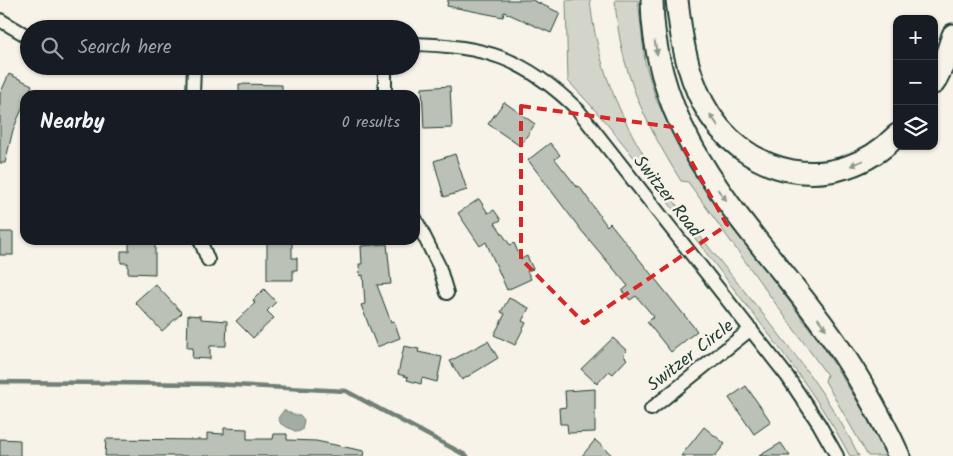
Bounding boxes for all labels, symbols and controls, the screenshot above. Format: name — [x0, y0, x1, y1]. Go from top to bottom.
map controls — [893, 15, 938, 150]
button: + — [893, 15, 938, 60]
search box — [20, 20, 420, 75]
text: Search here — [78, 33, 172, 63]
icon: search — [38, 34, 66, 62]
one-way arrow — [653, 41, 661, 57]
button: − — [893, 60, 938, 105]
button: layers — [893, 105, 938, 150]
text: Nearby — [40, 106, 105, 139]
text: 0 results — [342, 110, 400, 135]
one-way arrow — [709, 114, 720, 127]
street label: Switzer Road — [625, 149, 709, 245]
one-way arrow — [849, 159, 864, 167]
one-way arrow — [717, 188, 728, 201]
street label: Switzer Circle — [641, 313, 741, 400]
one-way arrow — [816, 317, 827, 330]

